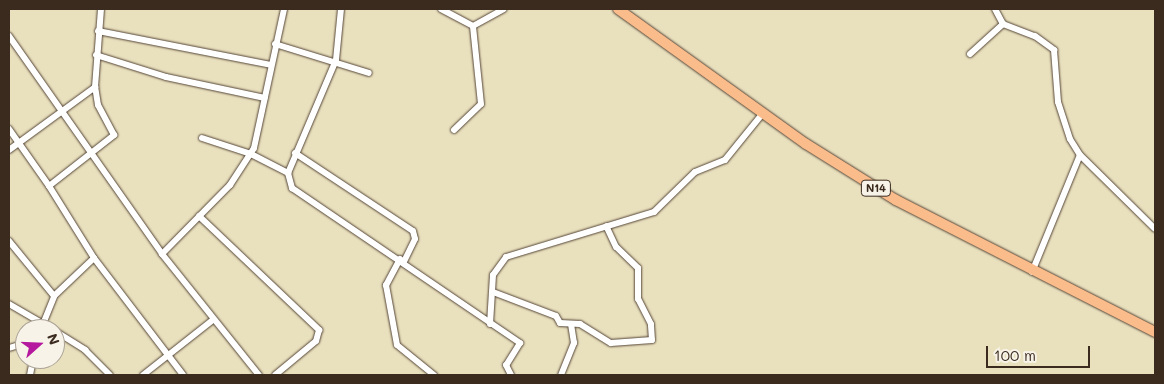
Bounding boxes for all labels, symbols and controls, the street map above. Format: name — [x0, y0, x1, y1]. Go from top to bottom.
road number: N14 — [860, 180, 892, 197]
north arrow — [15, 319, 65, 369]
text: N — [43, 331, 64, 347]
scale bar — [989, 336, 1093, 368]
text: 100 m — [994, 345, 1036, 365]

